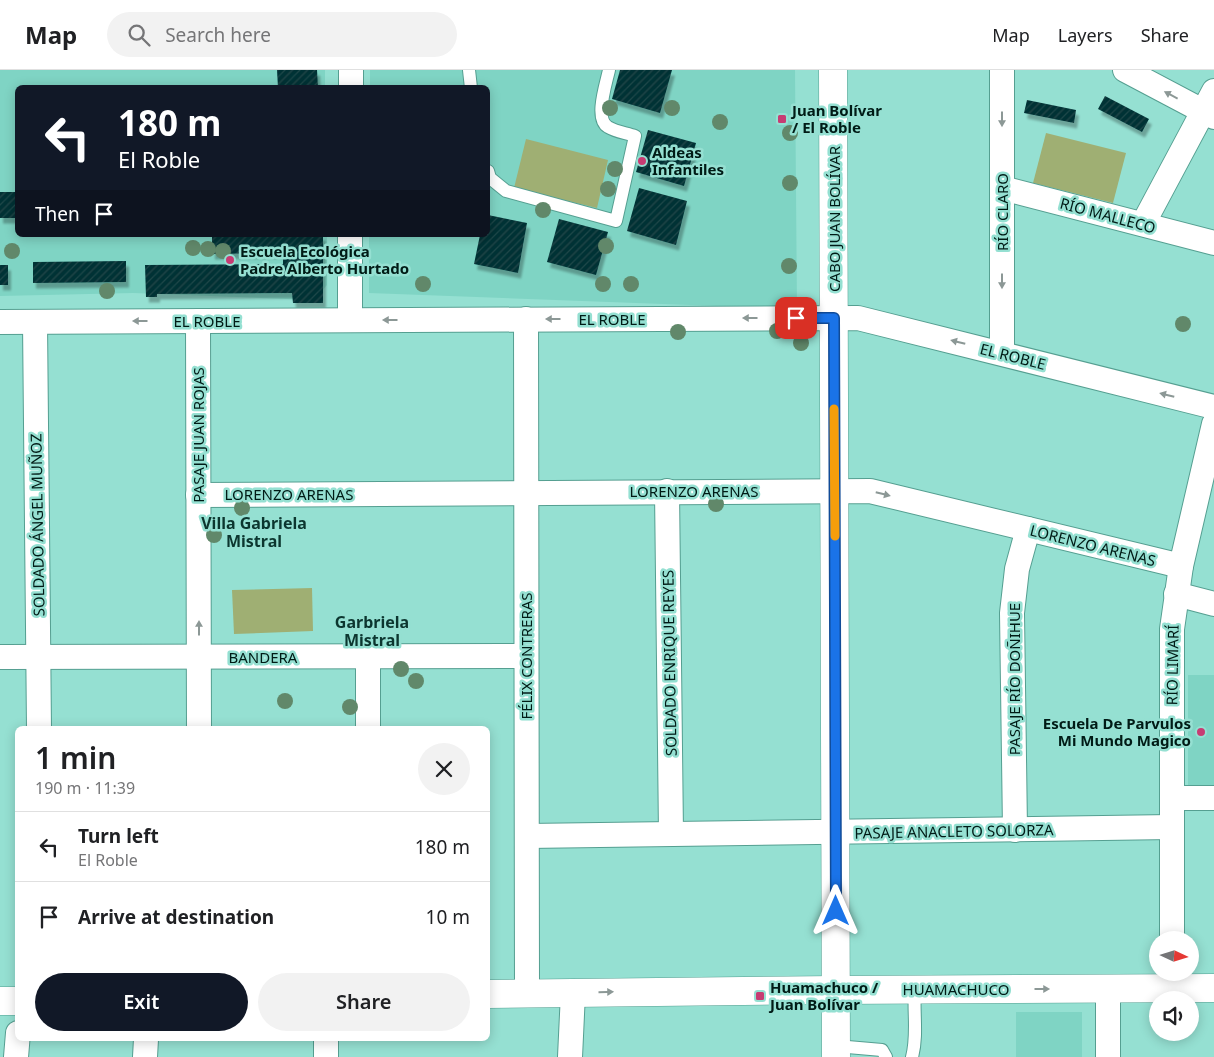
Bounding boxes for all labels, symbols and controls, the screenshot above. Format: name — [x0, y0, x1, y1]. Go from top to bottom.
search box — [107, 12, 457, 57]
text: Map — [25, 18, 77, 51]
icon: search — [125, 21, 153, 49]
text: Search here — [165, 22, 271, 48]
text: Map — [992, 23, 1030, 47]
text: Layers — [1058, 23, 1113, 47]
text: Share — [1141, 23, 1189, 47]
one-way arrow — [1164, 90, 1178, 99]
text: 180 m — [118, 99, 221, 146]
place label: Juan Bolívar / El Roble — [790, 100, 882, 137]
icon: left — [35, 105, 100, 170]
one-way arrow — [998, 111, 1006, 127]
marker: Juan Bolívar / El Roble — [776, 113, 788, 125]
place label: Aldeas Infantiles — [652, 142, 724, 179]
text: El Roble — [118, 144, 200, 174]
street label: CABO JUAN BOLÍVAR — [824, 145, 844, 292]
marker: Aldeas Infantiles — [636, 155, 648, 167]
street label: RÍO CLARO — [992, 173, 1012, 251]
street label: RÍO MALLECO — [1058, 193, 1158, 237]
icon: arrive — [90, 200, 118, 228]
text: Then — [35, 201, 80, 227]
place label: Escuela Ecológica Padre Alberto Hurtado — [240, 241, 409, 278]
marker: Escuela Ecológica Padre Alberto Hurtado — [224, 254, 236, 266]
one-way arrow — [998, 273, 1006, 289]
pin — [775, 297, 817, 339]
icon: arrive — [782, 304, 810, 332]
street label: EL ROBLE — [578, 309, 646, 329]
street label: EL ROBLE — [173, 311, 241, 331]
one-way arrow — [742, 314, 758, 322]
one-way arrow — [545, 315, 561, 323]
one-way arrow — [382, 316, 398, 324]
one-way arrow — [132, 317, 148, 325]
one-way arrow — [951, 338, 966, 346]
street label: EL ROBLE — [978, 338, 1048, 374]
street label: PASAJE JUAN ROJAS — [188, 367, 208, 503]
one-way arrow — [1159, 391, 1174, 399]
street label: SOLDADO ÁNGEL MUÑOZ — [25, 433, 49, 617]
street label: LORENZO ARENAS — [630, 481, 758, 501]
street label: LORENZO ARENAS — [225, 484, 353, 504]
one-way arrow — [875, 490, 890, 498]
district label: Villa Gabriela Mistral — [201, 512, 307, 552]
street label: LORENZO ARENAS — [1028, 520, 1158, 570]
street label: SOLDADO ENRIQUE REYES — [657, 570, 681, 756]
street label: FÉLIX CONTRERAS — [516, 592, 536, 720]
street label: PASAJE RÍO DOÑIHUE — [1004, 603, 1024, 755]
district label: Garbriela Mistral — [335, 611, 409, 651]
one-way arrow — [195, 619, 203, 635]
street label: RÍO LIMARÍ — [1161, 625, 1183, 705]
street label: BANDERA — [229, 647, 298, 667]
place label: Escuela De Parvulos Mi Mundo Magico — [1043, 713, 1191, 750]
marker: Escuela De Parvulos Mi Mundo Magico — [1195, 726, 1207, 738]
text: 1 min — [35, 737, 116, 778]
button: close — [418, 743, 470, 795]
text: 190 m · 11:39 — [35, 777, 135, 799]
street label: PASAJE ANACLETO SOLORZA — [854, 819, 1054, 843]
text: Turn left — [78, 823, 159, 849]
icon: left — [35, 833, 63, 861]
text: 180 m — [415, 834, 470, 860]
text: El Roble — [78, 849, 138, 871]
position arrow — [809, 884, 861, 936]
icon: arrive — [35, 903, 63, 931]
text: Arrive at destination — [78, 904, 274, 930]
text: 10 m — [426, 904, 470, 930]
north arrow — [1149, 931, 1199, 981]
map controls — [1149, 931, 1199, 1041]
button: Exit — [35, 973, 248, 1031]
button: Share — [258, 973, 470, 1031]
place label: Huamachuco / Juan Bolívar — [768, 977, 879, 1014]
street label: HUAMACHUCO — [903, 979, 1009, 999]
one-way arrow — [1034, 984, 1050, 992]
one-way arrow — [598, 988, 614, 996]
marker: Huamachuco / Juan Bolívar — [754, 990, 766, 1002]
button: sound — [1149, 991, 1199, 1041]

